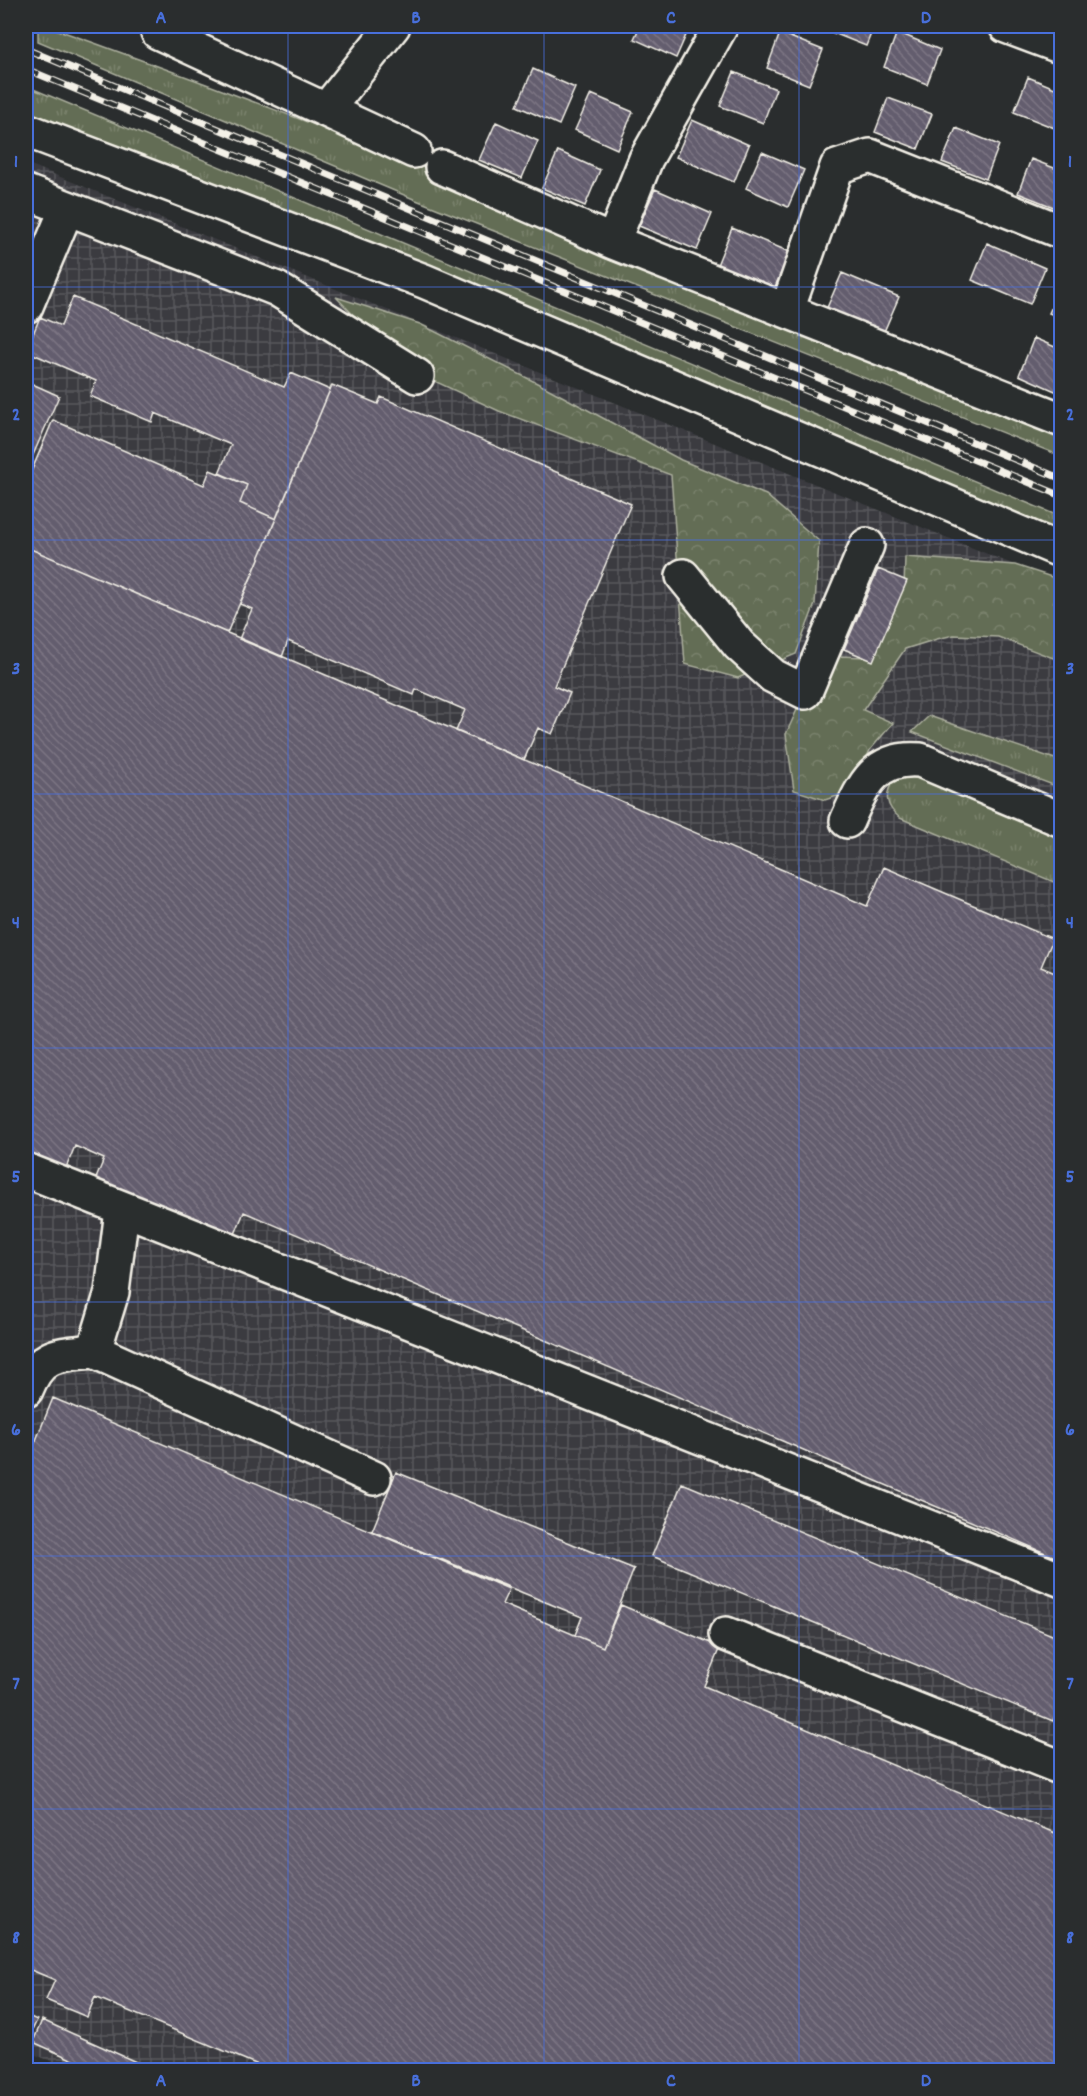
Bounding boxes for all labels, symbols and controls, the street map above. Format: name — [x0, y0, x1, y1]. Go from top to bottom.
text: A — [156, 5, 167, 33]
text: B — [411, 5, 421, 33]
text: C — [666, 5, 676, 33]
text: D — [921, 5, 932, 33]
text: 1 — [14, 149, 18, 177]
text: 1 — [1068, 149, 1072, 177]
text: 2 — [12, 402, 20, 430]
text: 2 — [1066, 402, 1074, 430]
text: 3 — [12, 656, 20, 684]
text: 3 — [1066, 656, 1074, 684]
text: 4 — [12, 910, 20, 938]
text: 4 — [1066, 910, 1074, 938]
text: 5 — [11, 1164, 21, 1192]
text: 5 — [1065, 1164, 1075, 1192]
text: 6 — [11, 1417, 21, 1445]
text: 6 — [1065, 1417, 1075, 1445]
text: 7 — [12, 1671, 20, 1699]
text: 7 — [1066, 1671, 1074, 1699]
text: 8 — [12, 1925, 20, 1953]
text: 8 — [1066, 1925, 1074, 1953]
text: A — [156, 2068, 167, 2096]
text: B — [411, 2068, 421, 2096]
text: C — [666, 2068, 676, 2096]
text: D — [921, 2068, 932, 2096]

